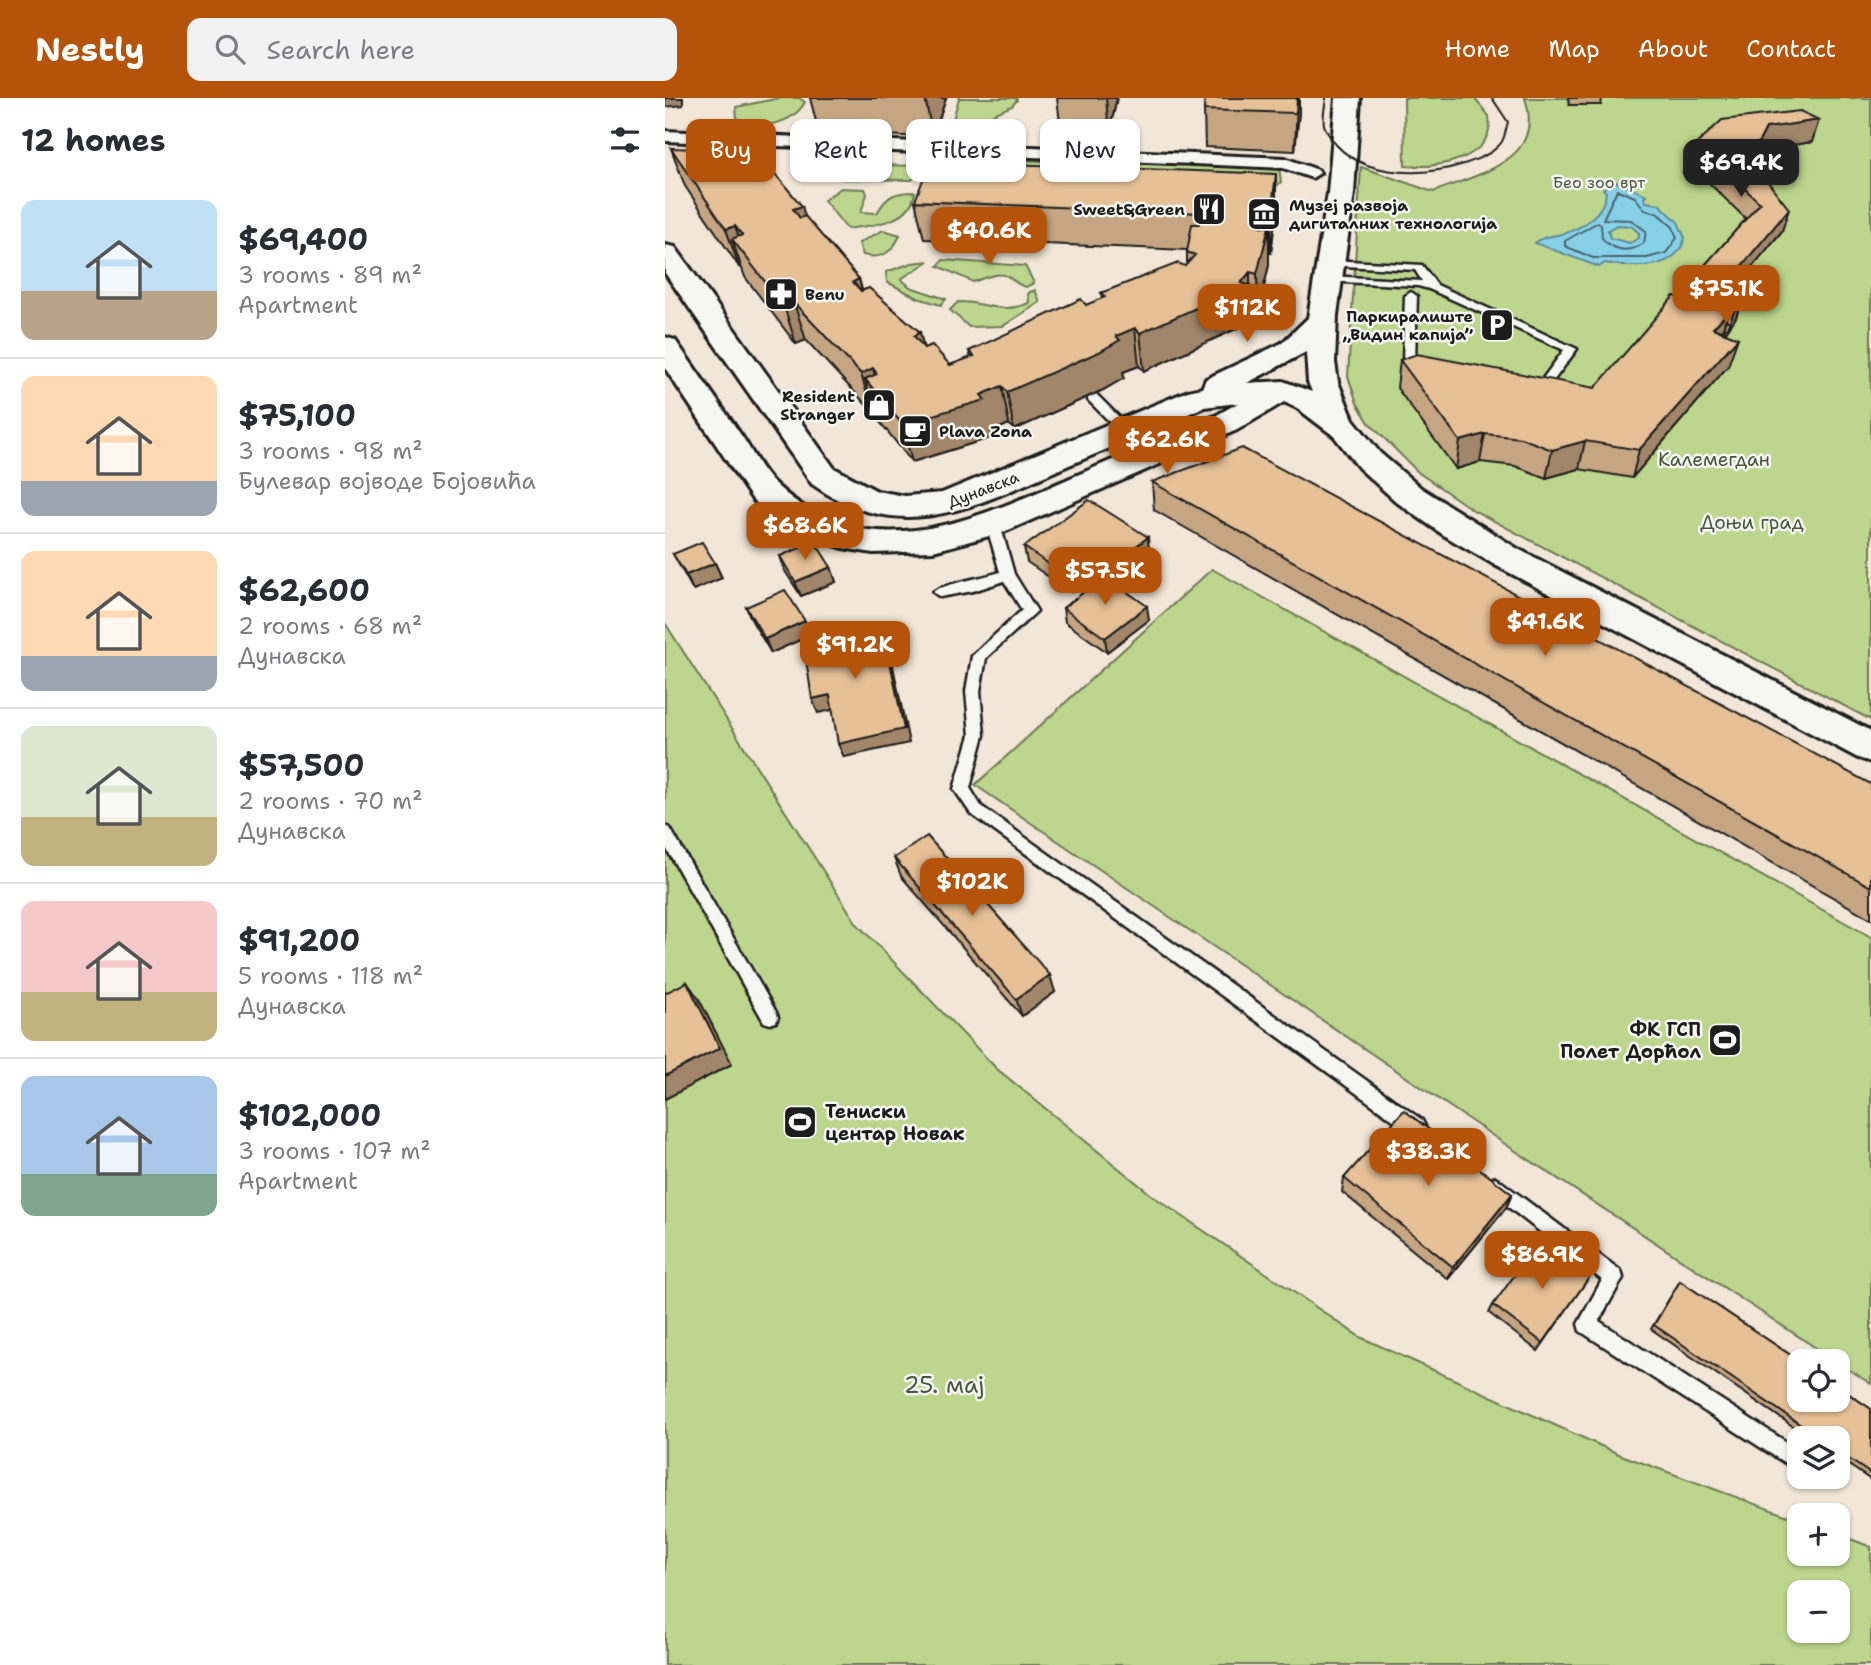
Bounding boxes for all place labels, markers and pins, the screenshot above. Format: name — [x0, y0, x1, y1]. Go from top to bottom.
pin: $69.4K — [1684, 140, 1798, 199]
restaurant icon: Sweet&Green — [1190, 190, 1228, 228]
museum icon: Музеј развоја дигиталних технологија — [1245, 195, 1283, 233]
place label: Музеј развоја дигиталних технологија — [1289, 195, 1497, 234]
place label: Sweet&Green — [1073, 199, 1185, 220]
pin: $40.6K — [932, 208, 1046, 267]
pin: $75.1K — [1669, 266, 1783, 325]
pharmacy icon: Benu — [762, 275, 800, 313]
place label: Benu — [805, 284, 845, 305]
pin: $112K — [1198, 285, 1296, 344]
place label: Паркиралиште „Видин капија” — [1343, 306, 1473, 345]
parking icon: Паркиралиште „Видин капија” — [1478, 306, 1516, 344]
place label: Resident Stranger — [780, 386, 855, 425]
shop icon: Resident Stranger — [860, 386, 898, 424]
cafe icon: Plava Zona — [896, 412, 934, 450]
pin: $62.6K — [1110, 416, 1224, 476]
place label: Plava Zona — [939, 421, 1032, 442]
pin: $68.6K — [748, 503, 862, 562]
pin: $57.5K — [1048, 547, 1162, 607]
pin: $41.6K — [1488, 598, 1602, 658]
pin: $91.2K — [798, 622, 912, 681]
pin: $102K — [923, 858, 1021, 918]
place label: ФК ГСП Полет Дорћол — [1560, 1017, 1701, 1064]
sports icon: ФК ГСП Полет Дорћол — [1706, 1021, 1744, 1059]
place label: Тениски центар Новак — [825, 1099, 965, 1146]
sports icon: Тениски центар Новак — [781, 1103, 819, 1141]
pin: $38.3K — [1371, 1128, 1485, 1188]
pin: $86.9K — [1485, 1232, 1599, 1291]

